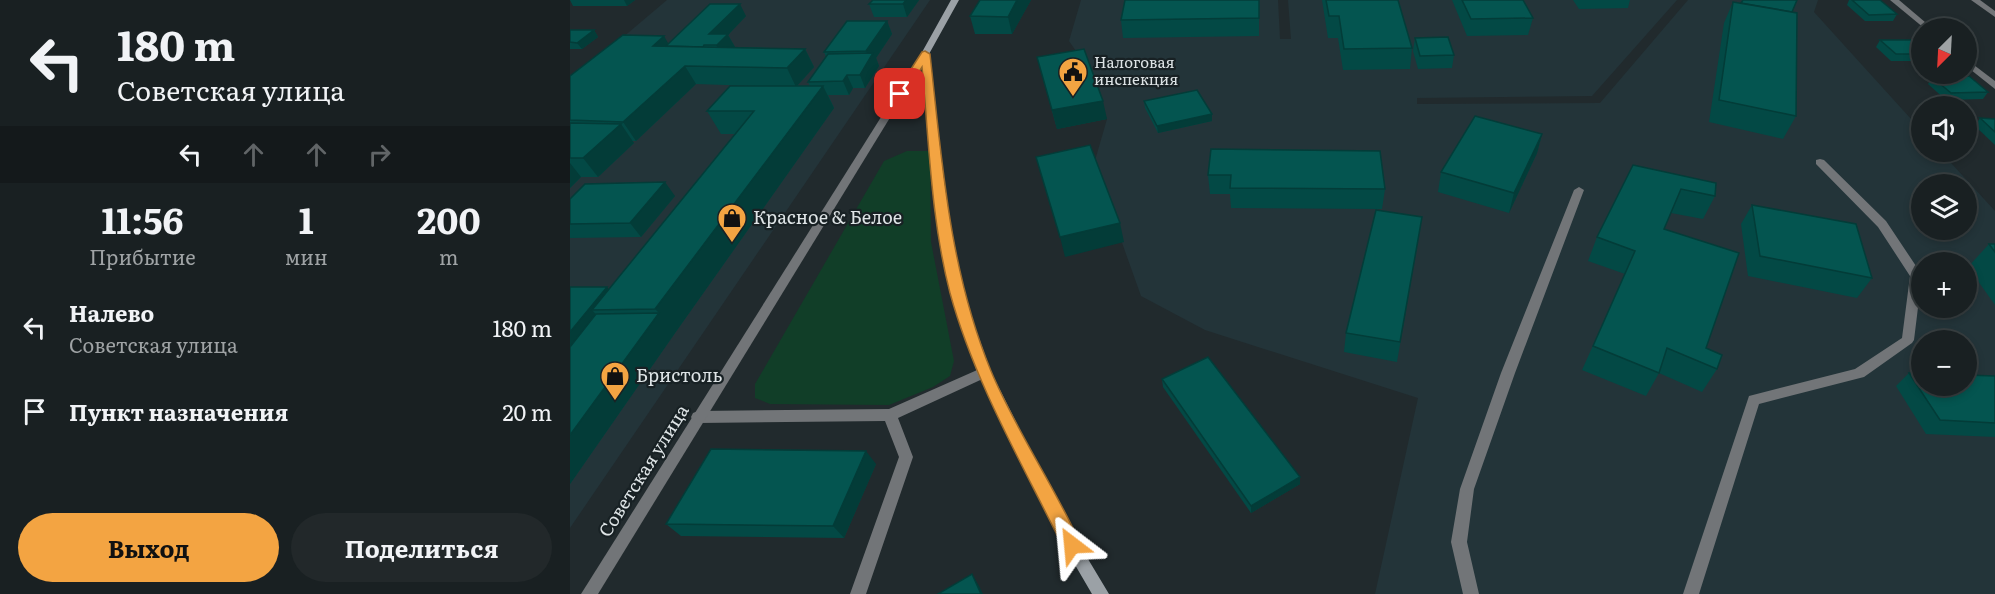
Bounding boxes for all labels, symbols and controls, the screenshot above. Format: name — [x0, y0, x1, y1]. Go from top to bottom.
text: 180 m — [117, 12, 235, 74]
north arrow — [1911, 18, 1977, 84]
map controls — [1911, 18, 1977, 396]
icon: left — [18, 24, 96, 102]
place label: Налоговая инспекция — [1094, 50, 1178, 90]
public building icon: Налоговая инспекция — [1057, 56, 1089, 98]
pin — [874, 68, 925, 119]
text: Советская улица — [117, 69, 345, 109]
icon: arrive — [883, 77, 916, 110]
button: sound — [1911, 96, 1977, 162]
icon: left — [174, 138, 207, 171]
icon: ahead — [237, 138, 270, 171]
icon: ahead — [300, 138, 333, 171]
icon: right — [363, 138, 396, 171]
button: layers — [1911, 174, 1977, 240]
text: 11:56 — [101, 192, 184, 245]
text: 1 — [299, 192, 314, 245]
text: 200 — [417, 192, 481, 245]
shop icon: Красное & Белое — [716, 202, 748, 244]
place label: Красное & Белое — [753, 203, 902, 230]
text: Прибытие — [89, 241, 196, 271]
text: мин — [285, 241, 328, 271]
text: m — [439, 241, 458, 271]
button: + — [1911, 252, 1977, 318]
text: Налево — [69, 296, 154, 329]
icon: left — [18, 311, 51, 344]
text: 180 m — [492, 311, 552, 344]
text: Советская улица — [69, 329, 238, 359]
button: − — [1911, 330, 1977, 396]
shop icon: Бристоль — [599, 360, 631, 402]
place label: Бристоль — [636, 361, 722, 388]
icon: arrive — [18, 395, 51, 428]
text: Пункт назначения — [69, 395, 288, 428]
text: 20 m — [502, 395, 552, 428]
street label: Советская улица — [591, 398, 695, 542]
button: Выход — [18, 513, 279, 582]
button: Поделиться — [291, 513, 552, 582]
position arrow — [1040, 513, 1104, 577]

